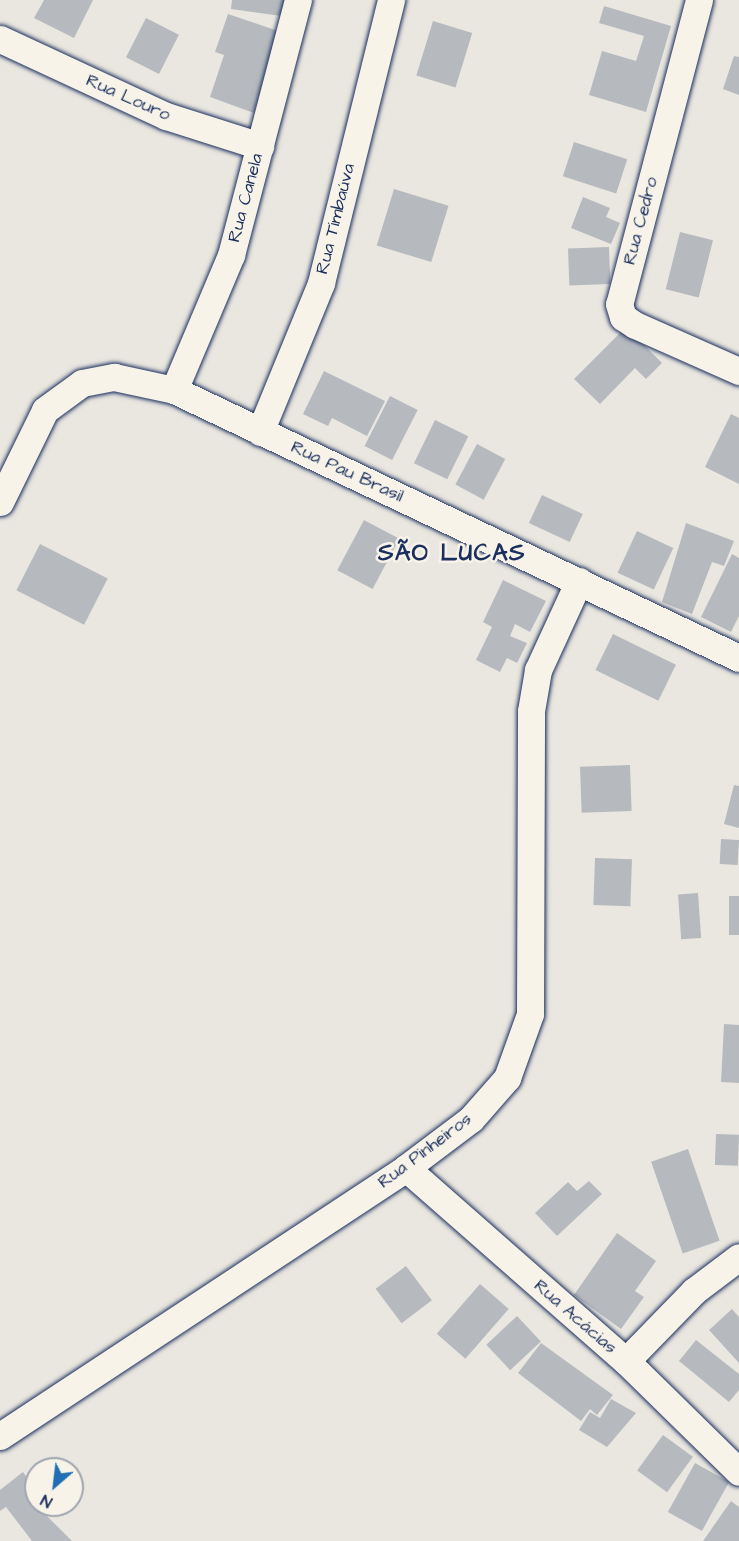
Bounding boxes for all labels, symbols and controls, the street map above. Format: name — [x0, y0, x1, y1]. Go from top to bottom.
street label: Rua Louro — [82, 70, 174, 126]
street label: Rua Canela — [224, 151, 268, 245]
street label: Rua Timbaúva — [312, 161, 360, 277]
street label: Rua Cedro — [619, 175, 663, 267]
street label: Rua Pau Brasil — [287, 436, 407, 508]
district label: SÃO LUCAS — [378, 540, 526, 568]
street label: Rua Pinheiros — [374, 1109, 476, 1193]
street label: Rua Acácias — [529, 1275, 621, 1359]
north arrow — [24, 1457, 84, 1517]
text: N — [37, 1489, 56, 1513]

